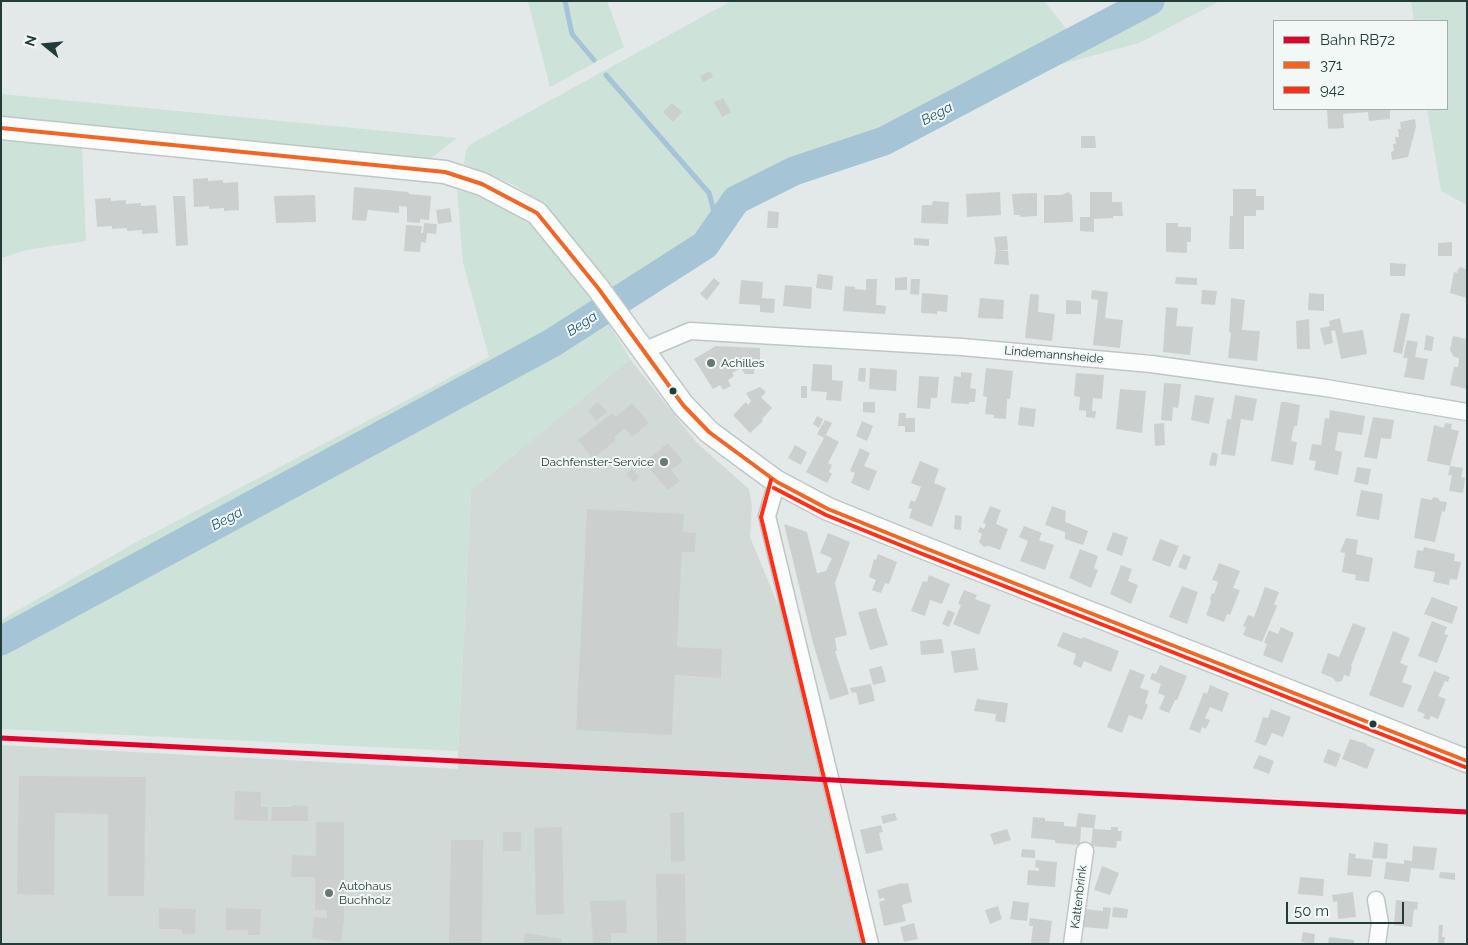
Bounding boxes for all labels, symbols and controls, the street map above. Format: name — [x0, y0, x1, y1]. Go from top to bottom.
north arrow — [20, 20, 70, 70]
legend — [1273, 20, 1448, 110]
text: Bahn RB72 — [1320, 31, 1395, 49]
text: N — [21, 33, 40, 48]
text: 371 — [1320, 56, 1342, 74]
text: 942 — [1320, 81, 1345, 99]
water label: Bega — [918, 99, 956, 129]
water label: Bega — [564, 308, 600, 340]
street label: Lindemannsheide — [1004, 343, 1104, 367]
place label: Achilles — [721, 356, 764, 370]
marker: Achilles — [705, 357, 717, 369]
unlabelled marker — [668, 386, 678, 396]
place label: Dachfenster-Service — [541, 455, 654, 469]
marker: Dachfenster-Service — [658, 456, 670, 468]
water label: Bega — [208, 504, 246, 534]
unlabelled marker — [1368, 719, 1378, 729]
street label: Kattenbrink — [1068, 864, 1090, 930]
place label: Autohaus Buchholz — [339, 879, 392, 907]
marker: Autohaus Buchholz — [323, 887, 335, 899]
scale bar — [1288, 892, 1406, 924]
text: 50 m — [1294, 902, 1329, 920]

